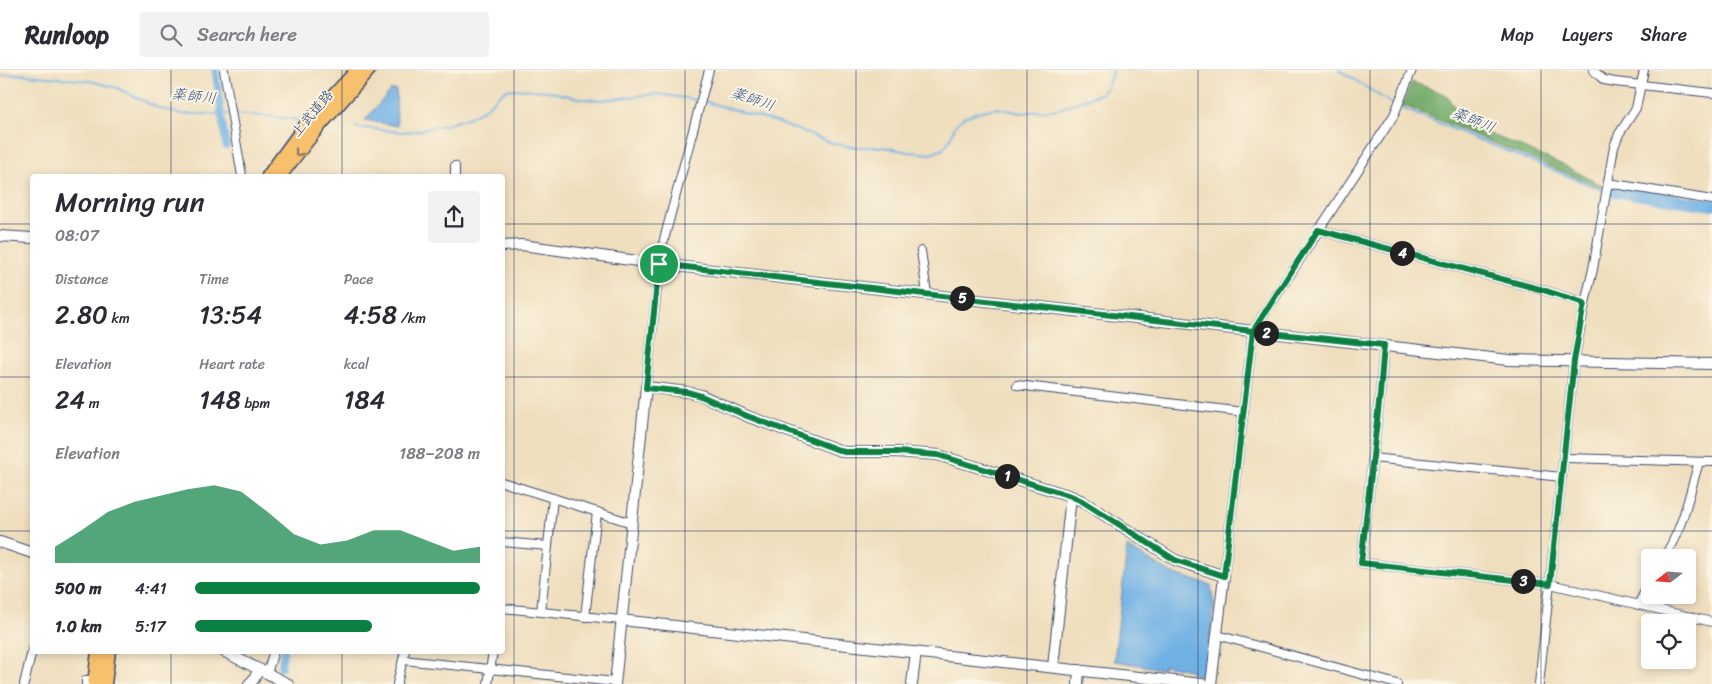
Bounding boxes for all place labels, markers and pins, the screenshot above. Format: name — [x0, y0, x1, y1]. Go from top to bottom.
pin: 4 — [1390, 240, 1414, 266]
pin — [638, 243, 680, 285]
pin: 5 — [950, 286, 974, 310]
pin: 2 — [1254, 320, 1278, 346]
pin: 1 — [994, 464, 1020, 488]
pin: 3 — [1510, 568, 1536, 594]

